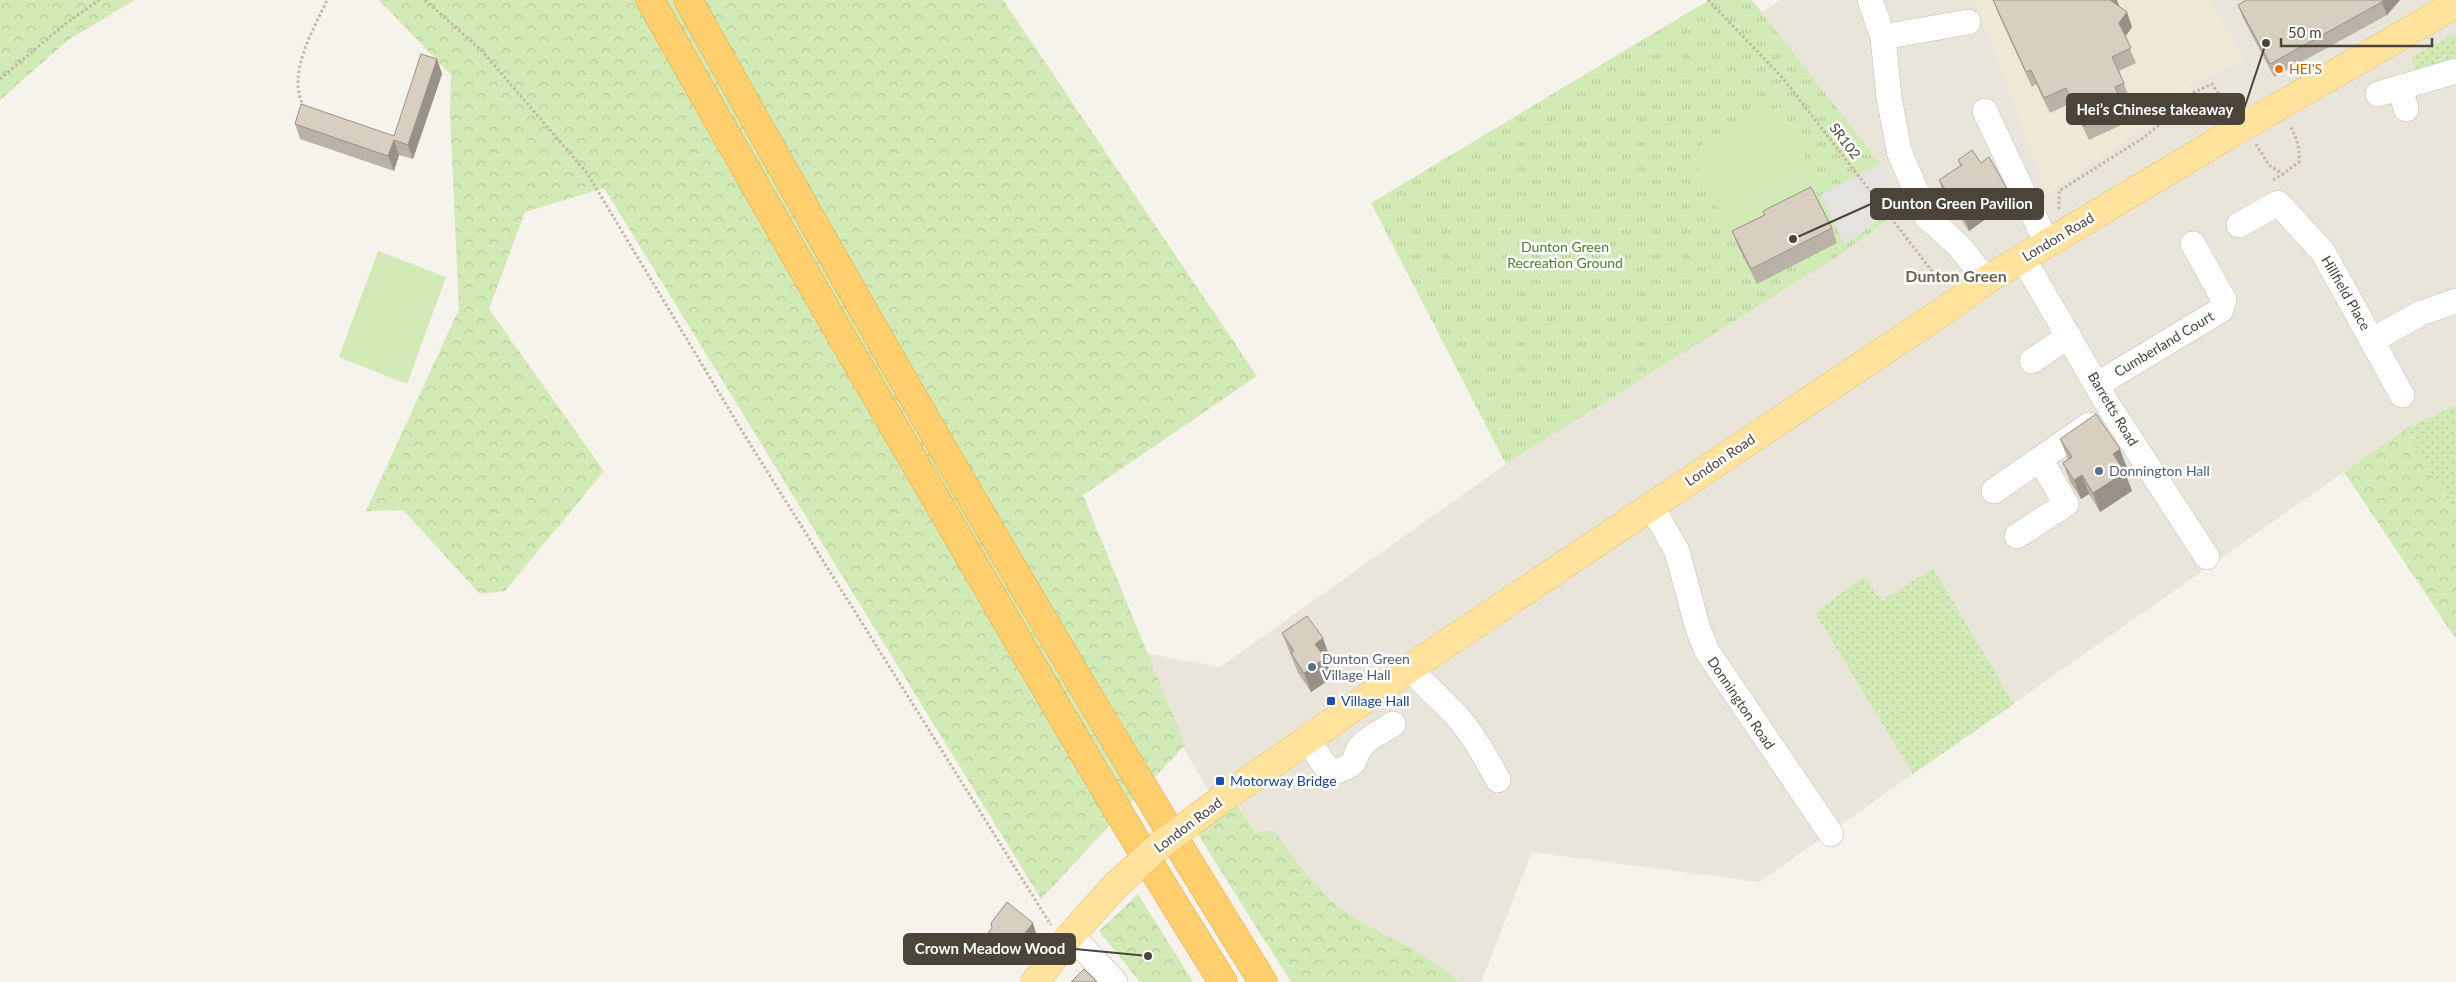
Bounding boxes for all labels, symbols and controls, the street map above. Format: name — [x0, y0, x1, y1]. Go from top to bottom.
scale bar — [2281, 15, 2432, 47]
text: 50 m — [2288, 23, 2322, 41]
place label: HEI'S — [2289, 60, 2322, 77]
marker: HEI'S — [2273, 63, 2285, 75]
callout: Hei’s Chinese takeaway — [2067, 94, 2244, 124]
text: Hei’s Chinese takeaway — [2077, 100, 2234, 118]
street label: SR102 — [1826, 119, 1864, 162]
callout: Dunton Green Pavilion — [1871, 189, 2043, 219]
text: Dunton Green Pavilion — [1881, 194, 2033, 212]
street label: London Road — [2019, 209, 2097, 265]
park label: Dunton Green Recreation Ground — [1507, 238, 1623, 271]
street label: Hillfield Place — [2318, 252, 2375, 333]
district label: Dunton Green — [1905, 266, 2007, 285]
street label: Cumberland Court — [2111, 307, 2217, 380]
street label: Barretts Road — [2085, 369, 2142, 449]
street label: London Road — [1682, 430, 1758, 489]
place label: Donnington Hall — [2109, 462, 2210, 479]
marker: Donnington Hall — [2093, 465, 2105, 477]
place label: Dunton Green Village Hall — [1322, 650, 1410, 683]
street label: Donnington Road — [1704, 653, 1779, 752]
marker: Dunton Green Village Hall — [1306, 661, 1318, 673]
place label: Village Hall — [1341, 692, 1410, 709]
marker: Village Hall — [1325, 695, 1337, 707]
place label: Motorway Bridge — [1230, 772, 1337, 789]
marker: Motorway Bridge — [1214, 775, 1226, 787]
street label: London Road — [1150, 794, 1225, 856]
callout: Crown Meadow Wood — [904, 934, 1075, 964]
text: Crown Meadow Wood — [915, 939, 1065, 957]

